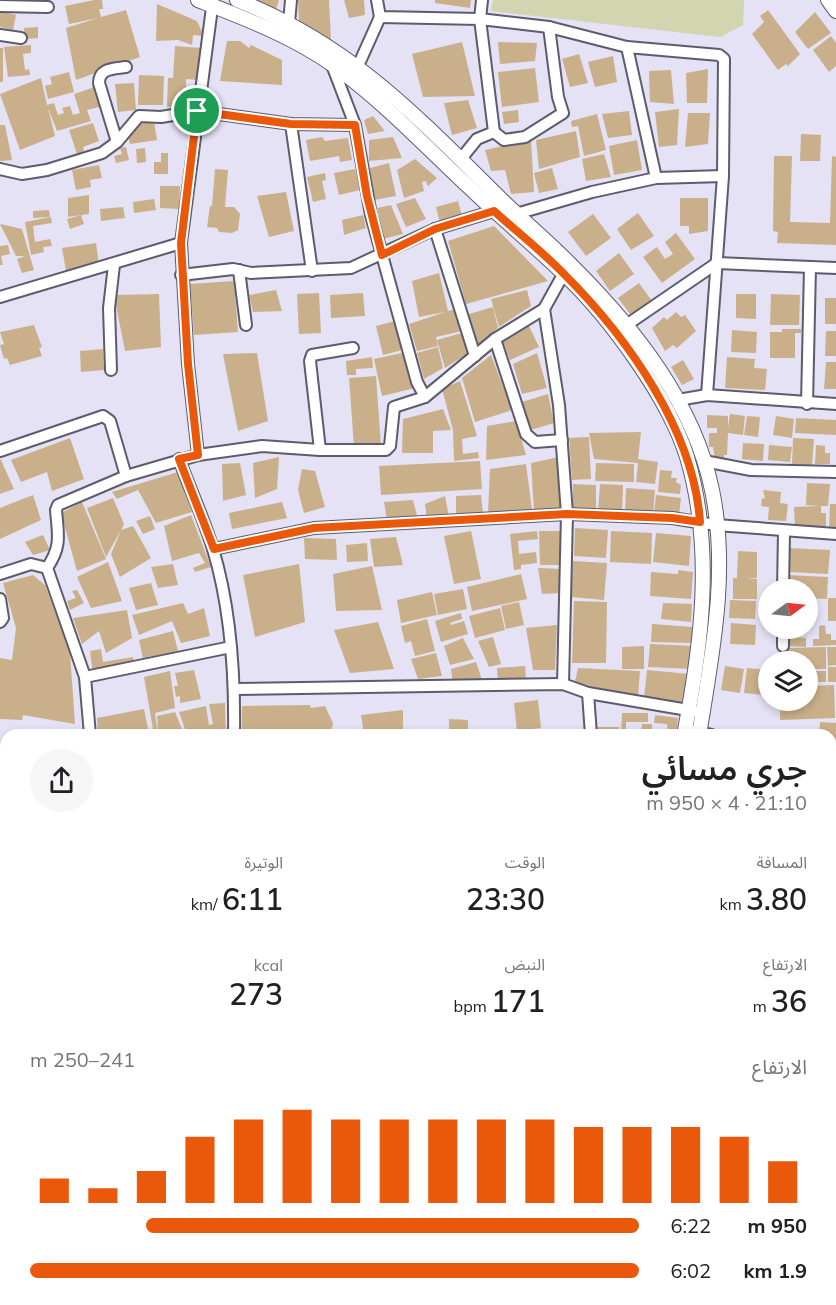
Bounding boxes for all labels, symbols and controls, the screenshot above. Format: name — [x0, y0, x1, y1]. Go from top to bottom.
pin — [171, 85, 222, 136]
icon: arrive — [180, 94, 213, 127]
north arrow — [758, 579, 818, 639]
map controls — [758, 579, 818, 711]
button: layers — [758, 651, 818, 711]
text: جري مسائي — [642, 747, 807, 788]
button: share — [30, 749, 93, 812]
text: 21:10 · 4 × 950 m — [646, 790, 807, 815]
text: الوتيرة — [245, 852, 283, 872]
text: الوقت — [505, 852, 545, 872]
text: المسافة — [757, 852, 807, 872]
text: 6:11 — [222, 880, 283, 918]
text: 23:30 — [466, 880, 545, 918]
text: 3.80 — [746, 880, 807, 918]
text: /km — [191, 894, 222, 914]
text: km — [719, 894, 746, 914]
text: النبض — [504, 954, 545, 974]
text: الارتفاع — [763, 954, 807, 974]
text: kcal — [254, 955, 283, 975]
text: 273 — [229, 975, 283, 1013]
text: 171 — [491, 982, 545, 1020]
text: 36 — [771, 982, 807, 1020]
text: bpm — [454, 996, 491, 1016]
text: m — [753, 996, 771, 1016]
text: 241–250 m — [30, 1047, 135, 1072]
text: الارتفاع — [752, 1054, 807, 1079]
text: 6:22 — [670, 1213, 711, 1238]
text: 950 m — [748, 1213, 807, 1238]
text: 6:02 — [670, 1258, 711, 1283]
text: 1.9 km — [744, 1258, 807, 1283]

